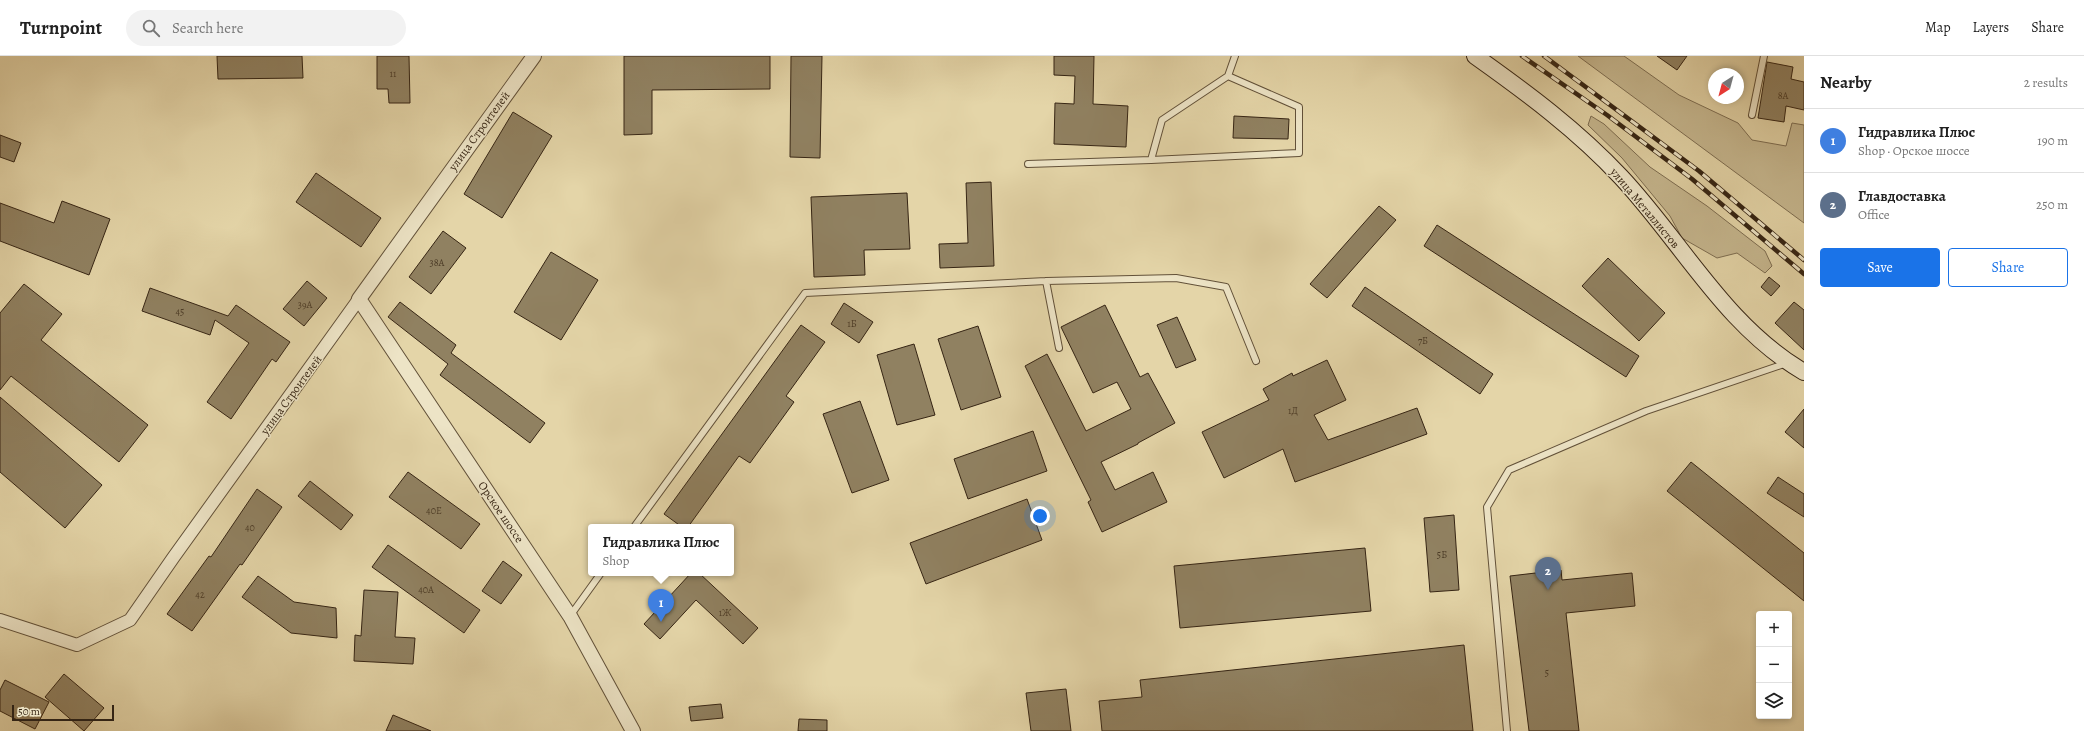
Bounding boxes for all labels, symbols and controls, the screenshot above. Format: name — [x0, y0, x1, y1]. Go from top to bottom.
search box — [126, 10, 406, 46]
text: Turnpoint — [20, 15, 102, 41]
icon: search — [140, 17, 162, 39]
text: Search here — [172, 18, 243, 38]
text: Map — [1925, 18, 1951, 37]
text: Layers — [1973, 18, 2009, 37]
text: Share — [2031, 18, 2064, 37]
house number: 11 — [390, 67, 397, 80]
north arrow — [1708, 68, 1744, 104]
text: Nearby — [1820, 71, 1871, 94]
text: 2 results — [2024, 74, 2068, 91]
street label: улица Строителей — [444, 88, 513, 175]
house number: 8А — [1778, 89, 1788, 102]
text: Гидравлика Плюс — [1858, 122, 1975, 142]
text: 1 — [1831, 132, 1835, 149]
text: 190 m — [2037, 132, 2068, 149]
text: Shop · Орское шоссе — [1858, 142, 1970, 159]
street label: улица Металлистов — [1606, 164, 1684, 252]
text: Главдоставка — [1858, 186, 1946, 206]
text: 2 — [1830, 196, 1836, 213]
text: 250 m — [2036, 196, 2068, 213]
text: Office — [1858, 206, 1890, 223]
button: Save — [1820, 248, 1940, 287]
button: Share — [1948, 248, 2068, 287]
house number: 38А — [430, 256, 445, 269]
house number: 39А — [298, 298, 312, 311]
house number: 45 — [176, 305, 184, 318]
house number: 1Б — [847, 317, 857, 330]
house number: 7Б — [1418, 334, 1428, 347]
street label: улица Строителей — [256, 352, 325, 439]
house number: 1Д — [1288, 404, 1298, 417]
street label: Орское шоссе — [474, 478, 528, 546]
house number: 40Е — [426, 504, 442, 517]
your location — [1030, 506, 1050, 526]
house number: 40 — [245, 521, 255, 534]
popup — [588, 524, 734, 576]
text: Гидравлика Плюс — [602, 532, 720, 552]
house number: 5Б — [1437, 548, 1447, 561]
text: Shop — [602, 552, 629, 569]
pin: 2 — [1535, 557, 1561, 590]
house number: 40А — [418, 583, 434, 596]
house number: 42 — [195, 588, 205, 601]
pin: 1 — [648, 589, 674, 622]
house number: 1Ж — [719, 606, 732, 619]
map controls — [1756, 611, 1792, 719]
button: + — [1756, 611, 1792, 647]
button: − — [1756, 647, 1792, 683]
house number: 5 — [1545, 666, 1549, 679]
button: layers — [1756, 683, 1792, 719]
scale bar — [12, 703, 114, 722]
text: 50 m — [18, 704, 40, 719]

